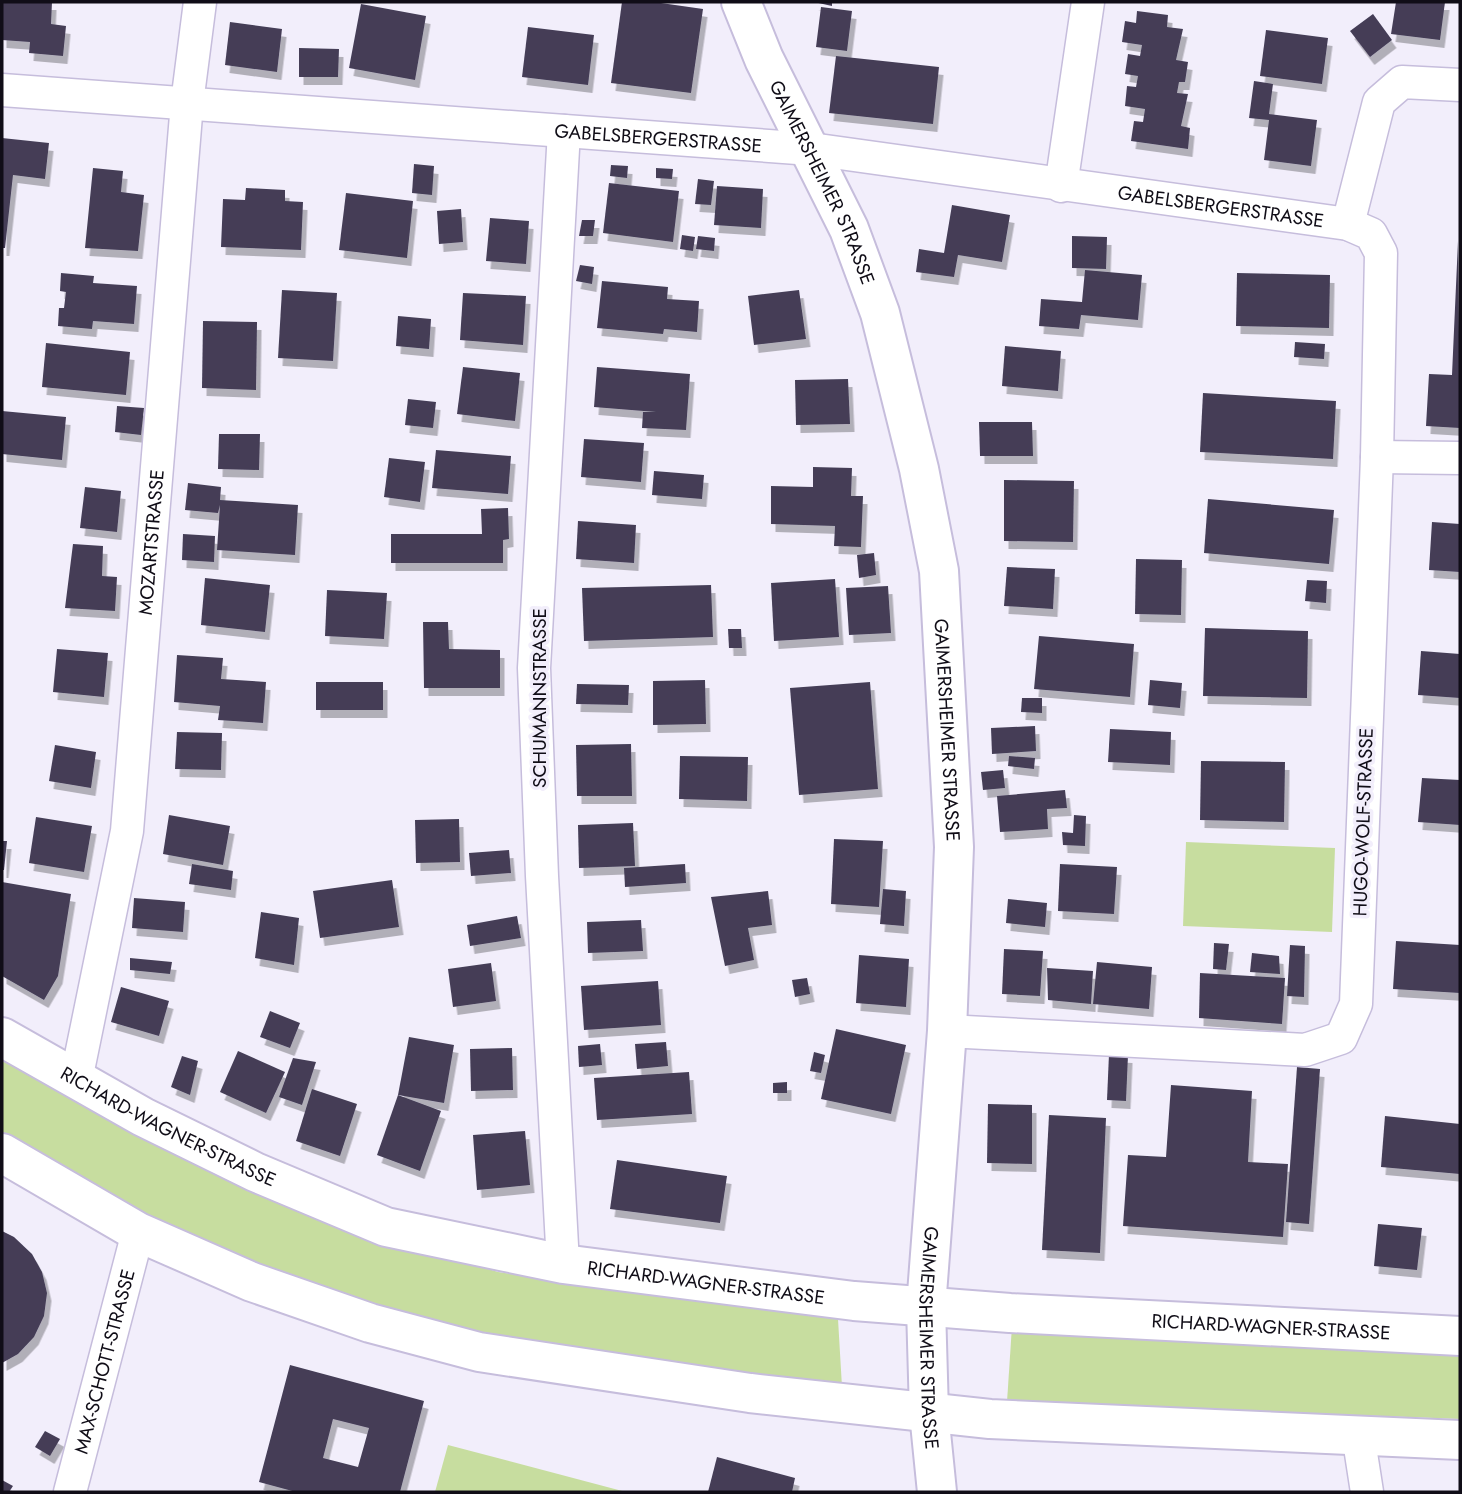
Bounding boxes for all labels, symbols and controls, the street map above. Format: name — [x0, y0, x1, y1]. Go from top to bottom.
street label: GAIMERSHEIMER STRASSE — [763, 75, 882, 288]
street label: GABELSBERGERSTRASSE — [554, 117, 763, 159]
street label: GABELSBERGERSTRASSE — [1116, 178, 1326, 234]
street label: MOZARTSTRASSE — [131, 468, 170, 616]
street label: SCHUMANNSTRASSE — [526, 608, 553, 788]
street label: GAIMERSHEIMER STRASSE — [928, 618, 967, 842]
street label: HUGO-WOLF-STRASSE — [1346, 727, 1380, 917]
street label: RICHARD-WAGNER-STRASSE — [56, 1059, 280, 1193]
street label: GAIMERSHEIMER STRASSE — [912, 1226, 946, 1450]
street label: RICHARD-WAGNER-STRASSE — [586, 1254, 826, 1311]
street label: MAX-SCHOTT-STRASSE — [67, 1266, 141, 1457]
street label: RICHARD-WAGNER-STRASSE — [1151, 1307, 1391, 1346]

